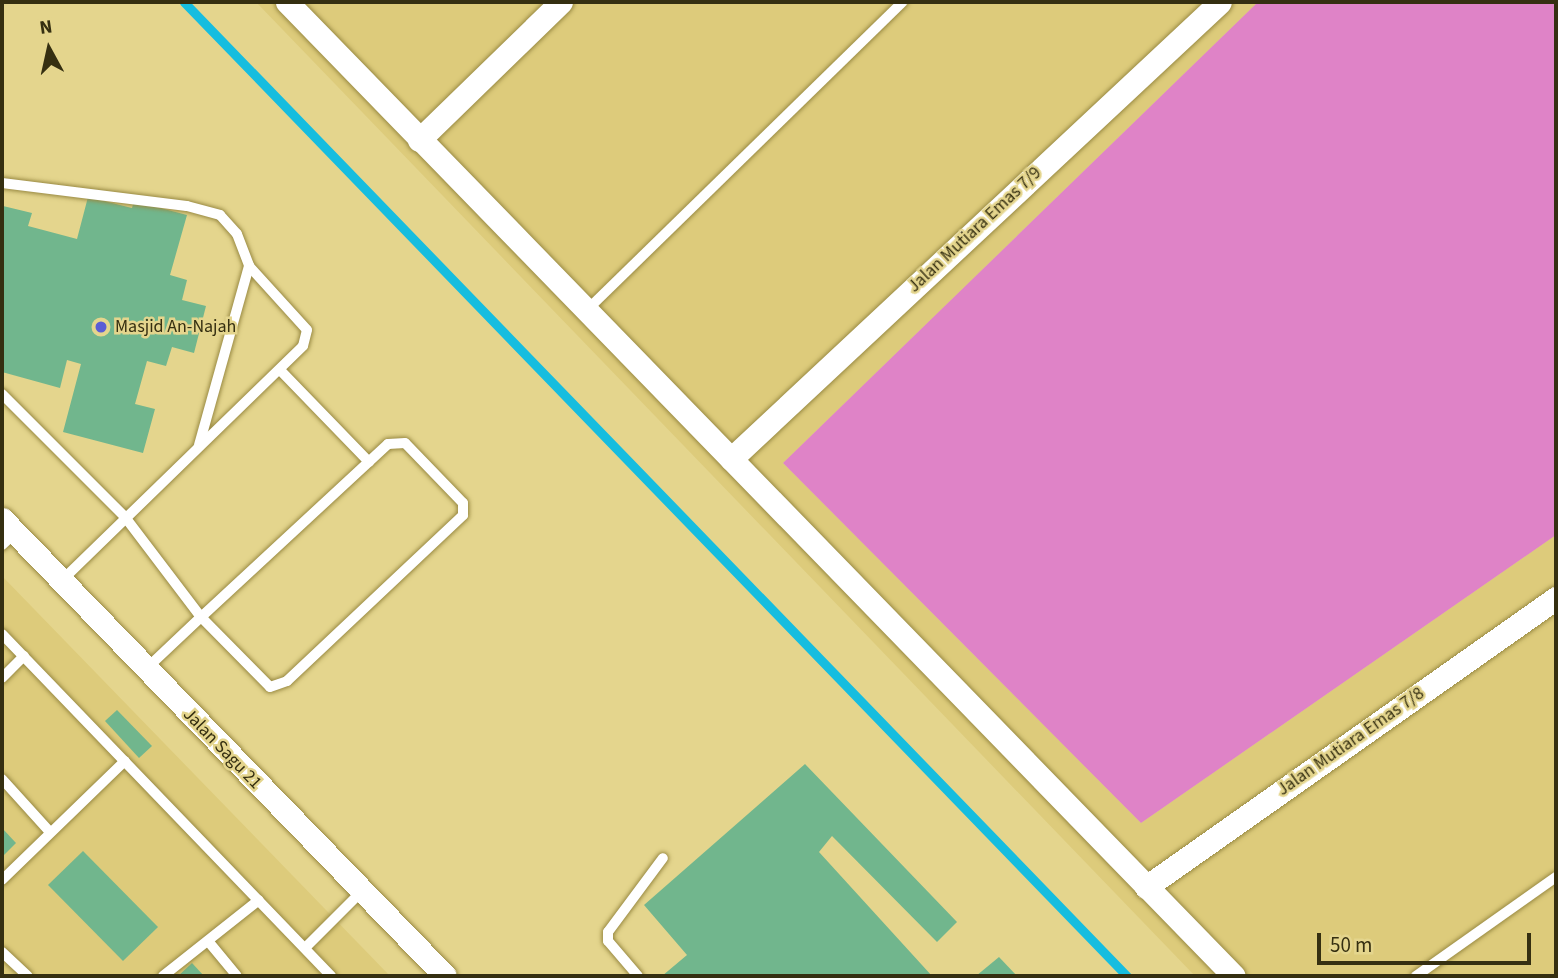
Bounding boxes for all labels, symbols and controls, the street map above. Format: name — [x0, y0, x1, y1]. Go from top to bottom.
text: N — [38, 13, 54, 42]
north arrow — [14, 14, 84, 84]
street label: Jalan Mutiara Emas 7/9 — [904, 163, 1046, 297]
place label: Masjid An-Najah — [115, 316, 236, 338]
marker: Masjid An-Najah — [93, 319, 109, 335]
street label: Jalan Mutiara Emas 7/8 — [1273, 683, 1429, 801]
street label: Jalan Sagu 21 — [178, 704, 266, 794]
scale bar — [1320, 918, 1534, 962]
text: 50 m — [1330, 930, 1372, 960]

